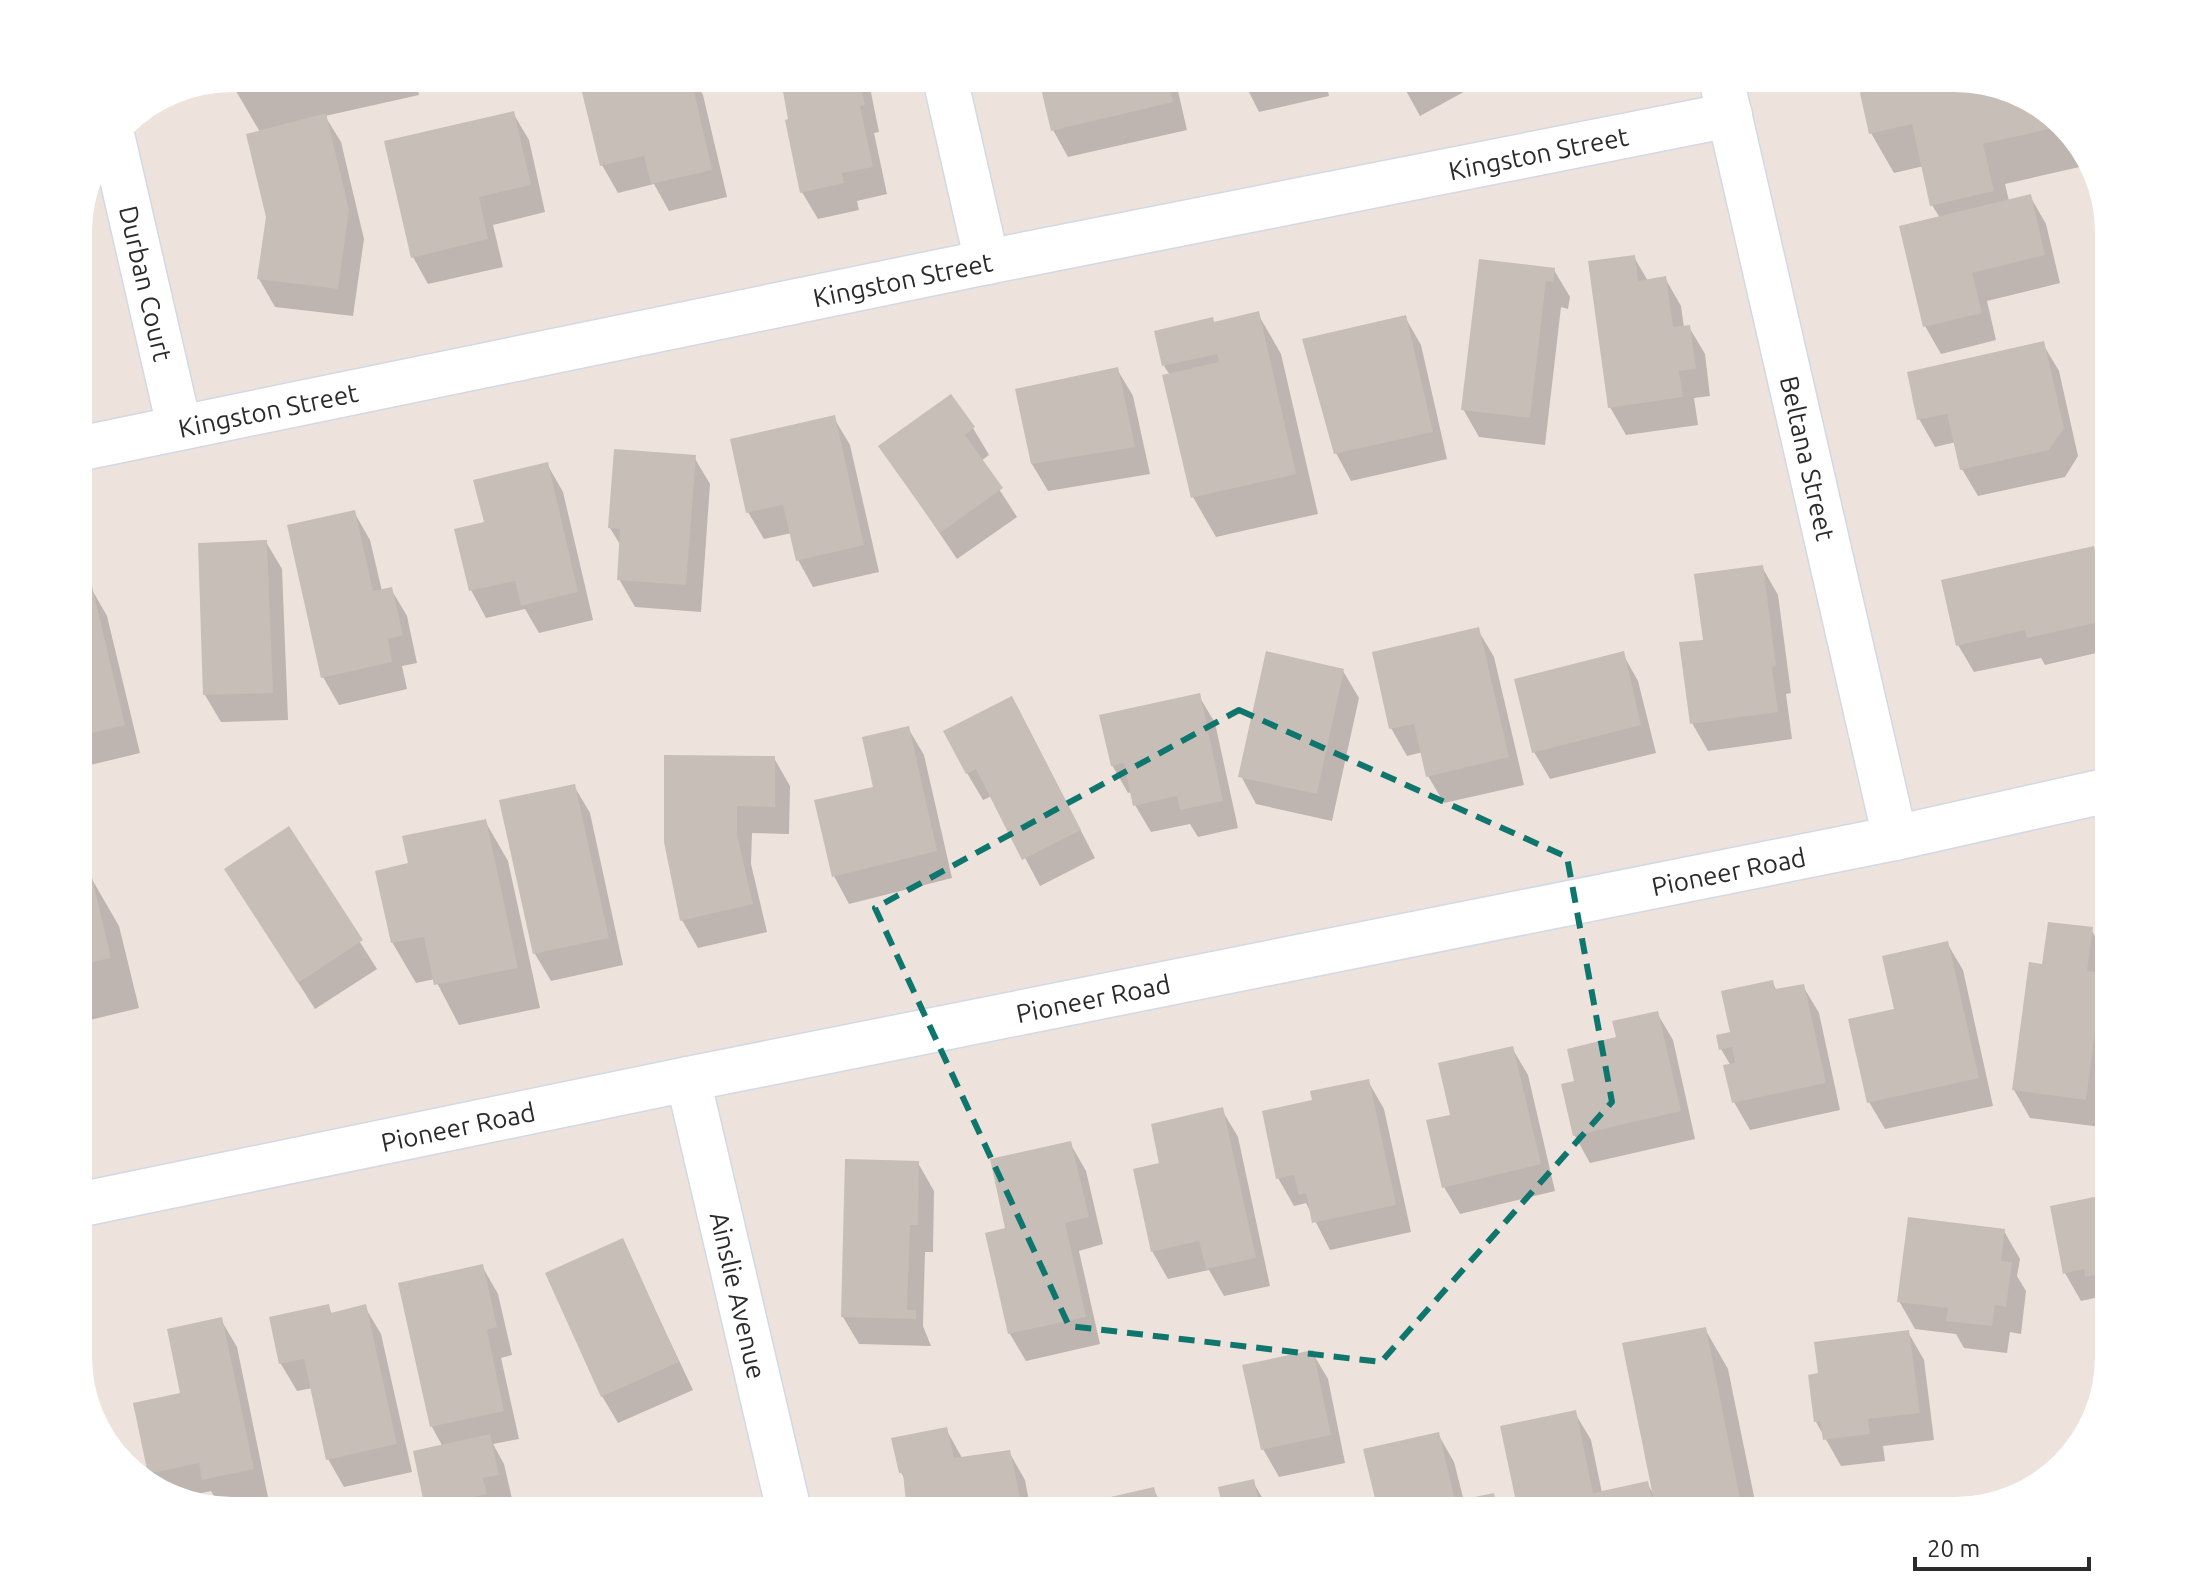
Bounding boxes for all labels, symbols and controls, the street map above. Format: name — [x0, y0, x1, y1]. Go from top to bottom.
street label: Kingston Street — [1446, 121, 1631, 185]
street label: Durban Court — [114, 203, 178, 364]
street label: Kingston Street — [810, 247, 995, 312]
street label: Beltana Street — [1775, 373, 1841, 543]
street label: Kingston Street — [176, 377, 360, 443]
street label: Pioneer Road — [1649, 842, 1808, 901]
street label: Pioneer Road — [1014, 969, 1173, 1028]
street label: Pioneer Road — [378, 1096, 538, 1157]
street label: Ainslie Avenue — [705, 1209, 772, 1381]
scale bar — [1915, 1521, 2089, 1571]
text: 20 m — [1927, 1535, 1980, 1562]

